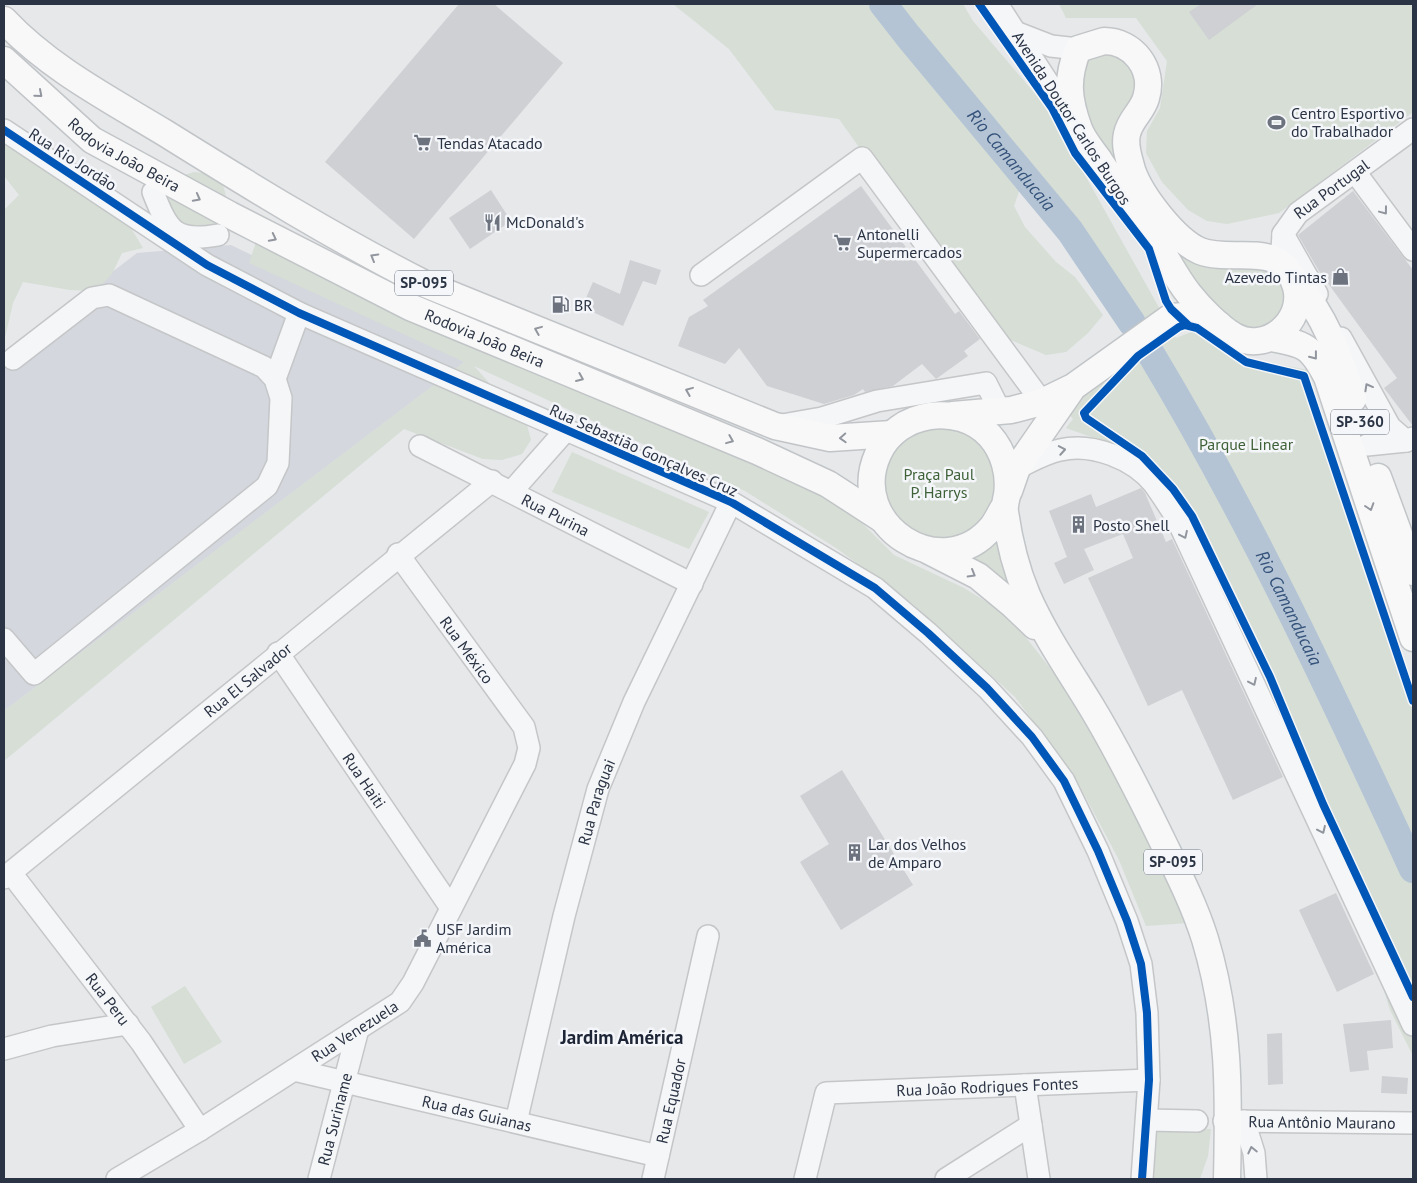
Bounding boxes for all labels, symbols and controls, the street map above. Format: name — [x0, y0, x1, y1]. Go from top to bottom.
street label: Avenida Doutor Carlos Burgos — [1008, 27, 1136, 209]
one-way arrow — [34, 88, 43, 97]
place label: Centro Esportivo do Trabalhador — [1291, 103, 1404, 141]
water label: Rio Camanducaia — [962, 104, 1061, 216]
sports icon: Centro Esportivo do Trabalhador — [1267, 112, 1287, 132]
street label: Rodovia João Beira — [64, 113, 184, 196]
street label: Rua Rio Jordão — [25, 123, 121, 195]
supermarket icon: Tendas Atacado — [413, 133, 433, 153]
place label: Tendas Atacado — [437, 133, 543, 153]
street label: Rua Portugal — [1290, 154, 1373, 223]
one-way arrow — [192, 192, 201, 202]
one-way arrow — [1378, 205, 1387, 215]
restaurant icon: McDonald's — [482, 212, 502, 232]
place label: McDonald's — [506, 212, 584, 232]
place label: Antonelli Supermercados — [857, 224, 962, 262]
one-way arrow — [268, 232, 277, 242]
supermarket icon: Antonelli Supermercados — [833, 233, 853, 253]
one-way arrow — [370, 254, 379, 264]
place label: Azevedo Tintas — [1225, 267, 1327, 287]
shop icon: Azevedo Tintas — [1331, 267, 1351, 287]
road number: SP-095 — [395, 270, 453, 296]
fuel station icon: BR — [550, 295, 570, 315]
place label: BR — [574, 295, 593, 315]
street label: Rodovia João Beira — [422, 304, 548, 372]
one-way arrow — [534, 326, 543, 336]
one-way arrow — [1309, 350, 1318, 359]
one-way arrow — [575, 372, 584, 382]
one-way arrow — [1364, 384, 1374, 393]
one-way arrow — [685, 387, 694, 398]
street label: Rua Sebastião Gonçalves Cruz — [547, 399, 741, 501]
road number: SP-360 — [1331, 410, 1389, 434]
one-way arrow — [839, 432, 847, 443]
one-way arrow — [725, 434, 734, 444]
park label: Parque Linear — [1199, 434, 1294, 454]
one-way arrow — [1057, 446, 1066, 456]
park label: Praça Paul P. Harrys — [904, 464, 975, 502]
street label: Rua Purina — [518, 489, 593, 540]
one-way arrow — [1365, 503, 1375, 511]
building icon: Posto Shell — [1069, 515, 1089, 535]
place label: Posto Shell — [1093, 515, 1170, 535]
one-way arrow — [1178, 530, 1189, 539]
water label: Rio Camanducaia — [1251, 546, 1328, 669]
one-way arrow — [967, 567, 976, 577]
street label: Rua México — [436, 612, 498, 688]
street label: Rua El Salvador — [200, 638, 296, 721]
one-way arrow — [1247, 677, 1257, 686]
street label: Rua Haiti — [339, 749, 390, 812]
street label: Rua Paraguai — [573, 756, 619, 847]
one-way arrow — [1316, 825, 1326, 834]
place label: Lar dos Velhos de Amparo — [868, 834, 967, 872]
building icon: Lar dos Velhos de Amparo — [844, 843, 864, 863]
road number: SP-095 — [1144, 850, 1202, 874]
place label: USF Jardim América — [436, 919, 511, 957]
public building icon: USF Jardim América — [412, 928, 432, 948]
street label: Rua Peru — [81, 969, 134, 1029]
street label: Rua Venezuela — [307, 996, 402, 1066]
district label: Jardim América — [559, 1025, 684, 1049]
street label: Rua Equador — [651, 1056, 690, 1145]
street label: Rua Suriname — [313, 1071, 356, 1167]
street label: Rua João Rodrigues Fontes — [896, 1073, 1079, 1100]
street label: Rua das Guianas — [420, 1091, 534, 1136]
street label: Rua Antônio Maurano — [1248, 1111, 1396, 1133]
one-way arrow — [1247, 1145, 1258, 1154]

